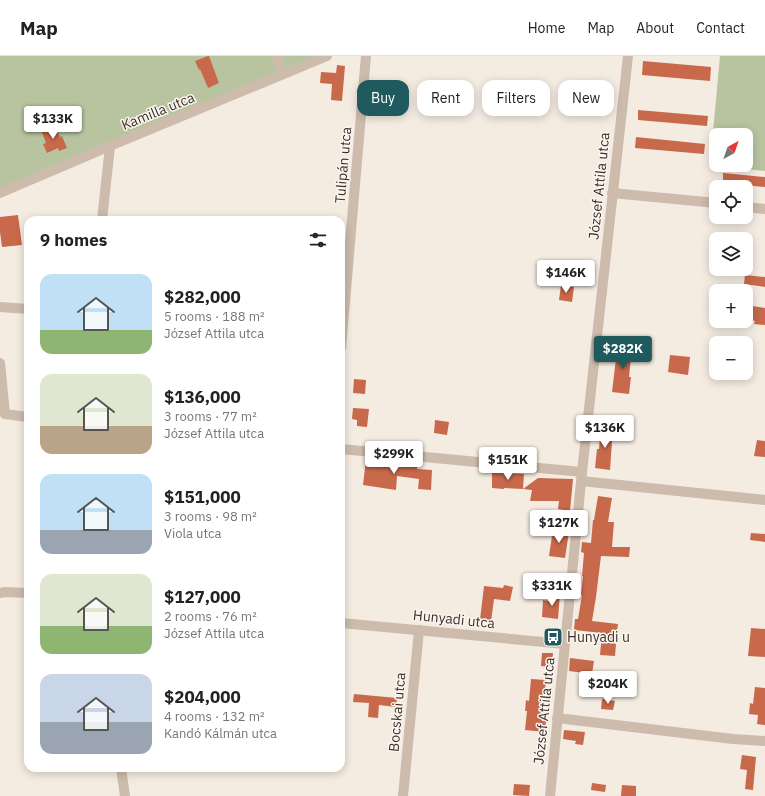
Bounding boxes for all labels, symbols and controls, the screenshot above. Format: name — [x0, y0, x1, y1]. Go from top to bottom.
text: Map — [20, 16, 58, 40]
text: Home — [528, 19, 565, 37]
text: Map — [587, 19, 614, 37]
text: About — [636, 19, 674, 37]
text: Contact — [696, 19, 745, 37]
chip: Buy — [357, 80, 409, 116]
chip: Rent — [417, 80, 474, 116]
chip: Filters — [482, 80, 550, 116]
chip: New — [558, 80, 614, 116]
street label: Kamilla utca — [119, 88, 198, 134]
pin: $133K — [25, 106, 81, 140]
text: $133K — [33, 110, 73, 127]
street label: Tulipán utca — [331, 125, 355, 204]
north arrow — [709, 128, 753, 172]
map controls — [709, 128, 753, 380]
street label: József Attila utca — [584, 131, 614, 241]
button: locate — [709, 180, 753, 224]
text: 9 homes — [40, 229, 107, 251]
icon: filters — [307, 229, 329, 251]
button: layers — [709, 232, 753, 276]
pin: $146K — [538, 260, 594, 294]
text: $146K — [546, 264, 586, 281]
button: + — [709, 284, 753, 328]
text: $282,000 — [164, 286, 241, 308]
icon: home — [72, 290, 120, 338]
text: 5 rooms · 188 m² — [164, 308, 265, 325]
text: József Attila utca — [164, 325, 264, 342]
pin: $282K — [595, 336, 651, 370]
button: − — [709, 336, 753, 380]
text: $282K — [603, 340, 643, 357]
text: $136,000 — [164, 386, 241, 408]
icon: home — [72, 390, 120, 438]
text: 3 rooms · 77 m² — [164, 408, 257, 425]
pin: $136K — [577, 415, 633, 449]
text: $136K — [585, 419, 625, 436]
text: József Attila utca — [164, 425, 264, 442]
pin: $299K — [366, 441, 422, 475]
text: $299K — [374, 445, 414, 462]
pin: $151K — [480, 447, 536, 481]
text: $151K — [488, 451, 528, 468]
text: $151,000 — [164, 486, 241, 508]
icon: home — [72, 490, 120, 538]
text: 3 rooms · 98 m² — [164, 508, 257, 525]
pin: $127K — [531, 510, 587, 544]
text: $127K — [539, 514, 579, 531]
text: Viola utca — [164, 525, 221, 542]
pin: $331K — [524, 573, 580, 607]
text: $331K — [532, 577, 572, 594]
text: $127,000 — [164, 586, 241, 608]
icon: home — [72, 590, 120, 638]
street label: Hunyadi utca — [412, 606, 496, 632]
text: 2 rooms · 76 m² — [164, 608, 257, 625]
text: József Attila utca — [164, 625, 264, 642]
bus stop icon: Hunyadi u — [542, 626, 564, 648]
place label: Hunyadi u — [567, 628, 630, 646]
street label: József Attila utca — [529, 656, 559, 766]
street label: Bocskai utca — [385, 671, 409, 753]
pin: $204K — [580, 671, 636, 705]
text: $204K — [588, 675, 628, 692]
text: $204,000 — [164, 686, 241, 708]
icon: home — [72, 690, 120, 738]
text: 4 rooms · 132 m² — [164, 708, 265, 725]
text: Kandó Kálmán utca — [164, 725, 277, 742]

